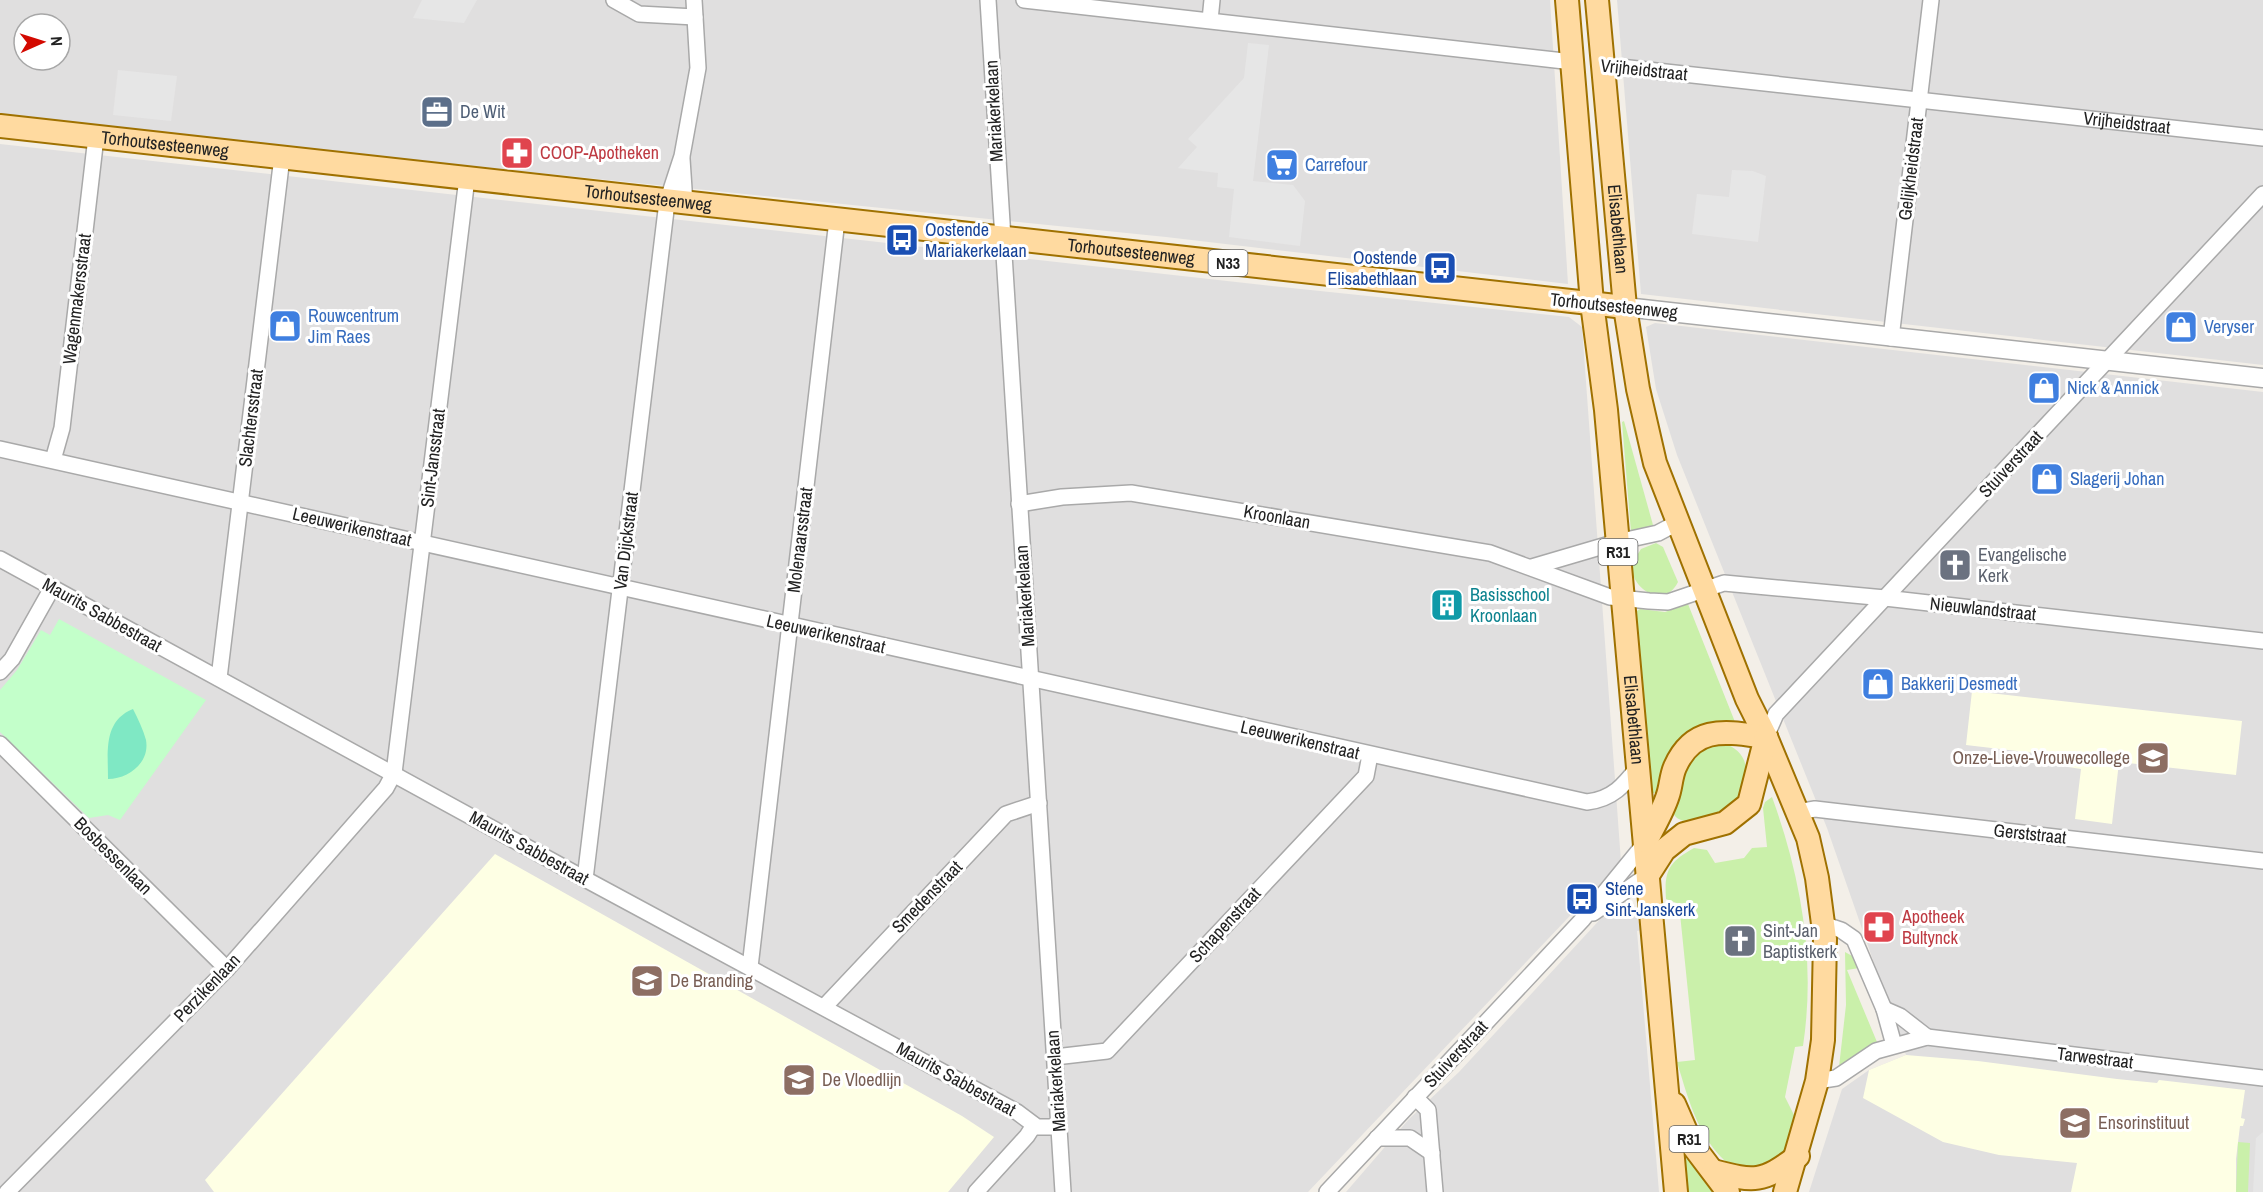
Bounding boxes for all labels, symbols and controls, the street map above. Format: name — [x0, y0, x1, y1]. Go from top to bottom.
north arrow — [12, 12, 72, 72]
text: N — [46, 36, 68, 47]
street label: Vrijheidstraat — [1599, 53, 1689, 86]
street label: Mariakerkelaan — [978, 60, 1009, 162]
office icon: De Wit — [419, 94, 455, 130]
place label: De Wit — [460, 99, 505, 124]
street label: Vrijheidstraat — [2082, 105, 2172, 140]
street label: Gelijkheidstraat — [1892, 116, 1929, 222]
street label: Torhoutsesteenweg — [100, 124, 231, 163]
pharmacy icon: COOP-Apotheken — [499, 135, 535, 171]
place label: COOP-Apotheken — [540, 140, 659, 165]
supermarket icon: Carrefour — [1264, 147, 1300, 183]
place label: Carrefour — [1305, 152, 1367, 177]
street label: Torhoutsesteenweg — [583, 178, 714, 217]
street label: Elisabethlaan — [1602, 183, 1635, 275]
place label: Oostende Mariakerkelaan — [925, 217, 1027, 263]
bus stop icon: Oostende Mariakerkelaan — [884, 222, 920, 258]
street label: Wagenmakersstraat — [56, 232, 97, 366]
street label: Torhoutsesteenweg — [1066, 232, 1197, 271]
place label: Oostende Elisabethlaan — [1328, 245, 1417, 291]
road number: N33 — [1208, 250, 1248, 276]
bus stop icon: Oostende Elisabethlaan — [1422, 250, 1458, 286]
street label: Torhoutsesteenweg — [1549, 286, 1680, 325]
place label: Rouwcentrum Jim Raes — [308, 303, 399, 349]
shop icon: Rouwcentrum Jim Raes — [267, 308, 303, 344]
shop icon: Veryser — [2163, 309, 2199, 345]
place label: Veryser — [2204, 314, 2254, 339]
street label: Slachtersstraat — [232, 368, 269, 468]
shop icon: Nick & Annick — [2026, 370, 2062, 406]
place label: Nick & Annick — [2067, 375, 2160, 400]
street label: Sint-Jansstraat — [414, 407, 451, 509]
street label: Stuiverstraat — [1973, 425, 2048, 503]
shop icon: Slagerij Johan — [2029, 461, 2065, 497]
place label: Slagerij Johan — [2070, 466, 2164, 491]
street label: Molenaarsstraat — [781, 486, 818, 594]
street label: Van Dijckstraat — [607, 490, 644, 592]
street label: Kroonlaan — [1242, 498, 1312, 535]
street label: Leeuwerikenstraat — [290, 501, 414, 552]
road number: R31 — [1598, 539, 1638, 565]
place label: Evangelische Kerk — [1978, 542, 2067, 588]
street label: Mariakerkelaan — [1008, 544, 1041, 648]
church icon: Evangelische Kerk — [1937, 547, 1973, 583]
street label: Maurits Sabbestraat — [38, 571, 166, 658]
place label: Basisschool Kroonlaan — [1470, 582, 1550, 628]
building icon: Basisschool Kroonlaan — [1429, 587, 1465, 623]
street label: Nieuwlandstraat — [1929, 590, 2037, 627]
street label: Leeuwerikenstraat — [764, 608, 888, 659]
shop icon: Bakkerij Desmedt — [1860, 666, 1896, 702]
place label: Bakkerij Desmedt — [1901, 671, 2017, 696]
street label: Elisabethlaan — [1618, 674, 1651, 765]
street label: Leeuwerikenstraat — [1238, 714, 1362, 765]
school or university icon: Onze-Lieve-Vrouwecollege — [2135, 740, 2171, 776]
place label: Onze-Lieve-Vrouwecollege — [1953, 745, 2130, 770]
street label: Maurits Sabbestraat — [465, 804, 593, 891]
street label: Bosbessenlaan — [69, 811, 158, 900]
street label: Gerststraat — [1992, 817, 2068, 850]
street label: Smedenstraat — [886, 855, 968, 938]
place label: Stene Sint-Janskerk — [1605, 876, 1696, 922]
street label: Schapenstraat — [1183, 881, 1266, 968]
bus stop icon: Stene Sint-Janskerk — [1564, 881, 1600, 917]
place label: Apotheek Bultynck — [1901, 904, 1965, 950]
pharmacy icon: Apotheek Bultynck — [1861, 909, 1897, 945]
place label: Sint-Jan Baptistkerk — [1763, 918, 1837, 964]
church icon: Sint-Jan Baptistkerk — [1722, 923, 1758, 959]
street label: Perzikenlaan — [168, 948, 246, 1027]
school or university icon: De Branding — [629, 963, 665, 999]
place label: De Branding — [670, 968, 754, 993]
street label: Stuiverstraat — [1418, 1015, 1493, 1093]
street label: Mariakerkelaan — [1039, 1029, 1072, 1133]
street label: Maurits Sabbestraat — [892, 1035, 1020, 1122]
street label: Tarwestraat — [2056, 1040, 2135, 1075]
school or university icon: De Vloedlijn — [781, 1062, 817, 1098]
place label: De Vloedlijn — [822, 1067, 902, 1092]
school or university icon: Ensorinstituut — [2057, 1105, 2093, 1141]
place label: Ensorinstituut — [2098, 1110, 2189, 1135]
road number: R31 — [1670, 1126, 1708, 1152]

